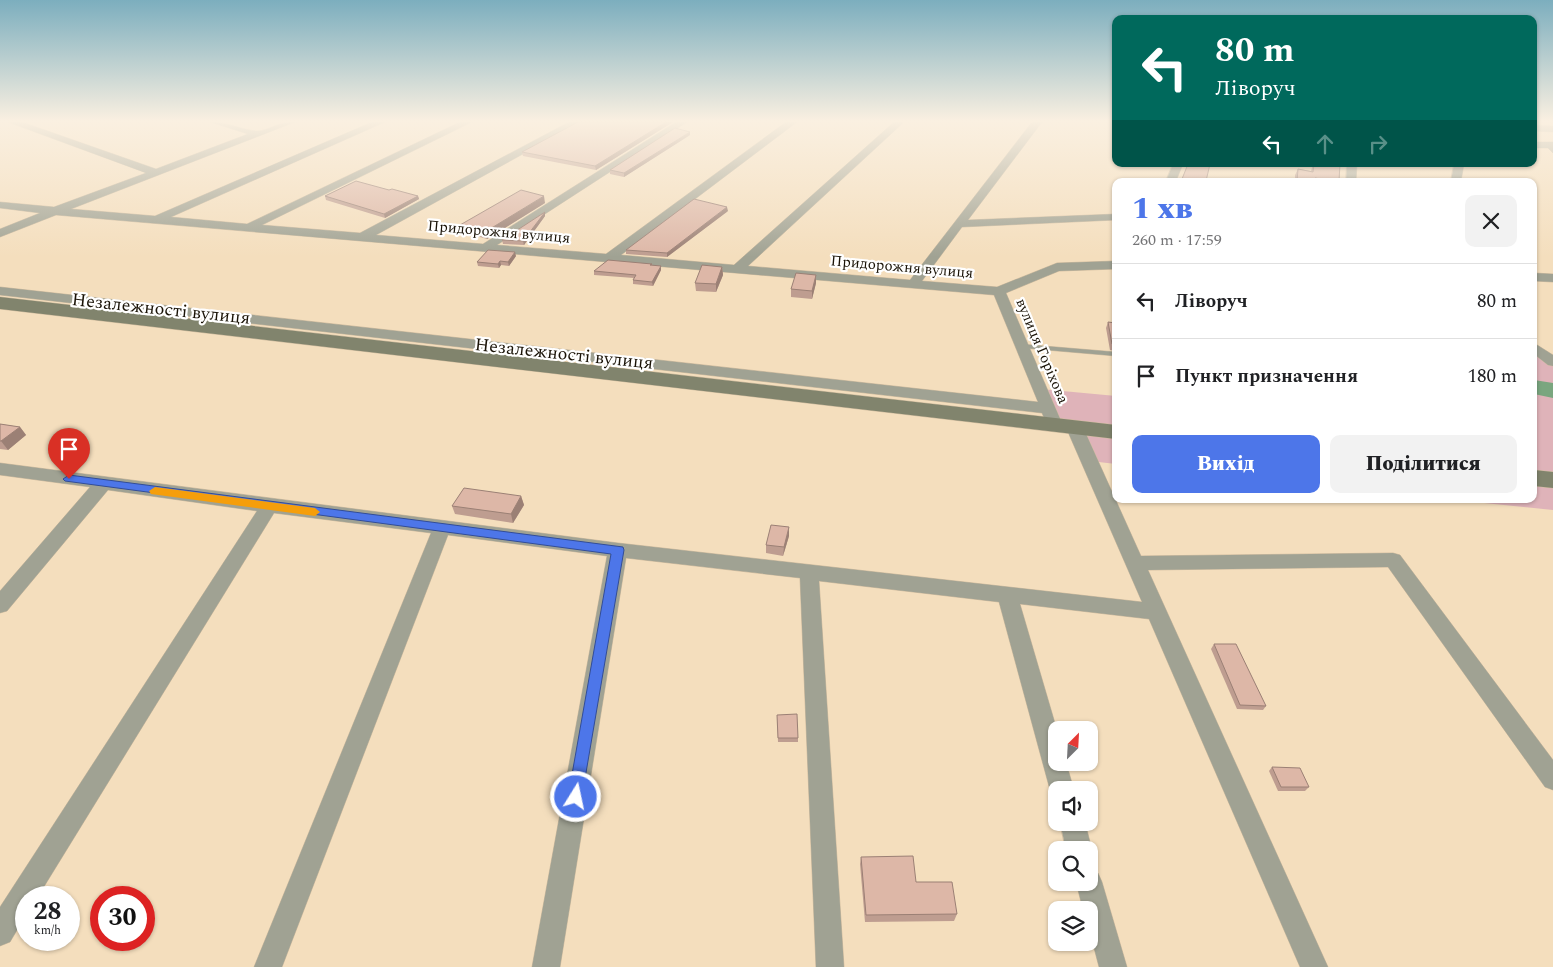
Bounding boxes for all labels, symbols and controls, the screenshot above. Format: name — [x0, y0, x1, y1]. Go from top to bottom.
text: 80 m — [1215, 24, 1295, 77]
icon: left — [1132, 35, 1197, 100]
text: Ліворуч — [1215, 72, 1296, 105]
icon: left — [1258, 130, 1286, 158]
icon: ahead — [1311, 130, 1339, 158]
icon: right — [1364, 130, 1392, 158]
text: 1 хв — [1132, 186, 1192, 232]
button: close — [1465, 195, 1517, 247]
street label: Придорожня вулиця — [427, 214, 571, 250]
text: 260 m · 17:59 — [1132, 228, 1222, 252]
street label: Придорожня вулиця — [830, 249, 974, 285]
street label: Незалежності вулиця — [70, 286, 252, 332]
icon: left — [1132, 287, 1160, 315]
text: Ліворуч — [1175, 287, 1248, 316]
text: 80 m — [1477, 287, 1517, 316]
street label: вулиця Горіхова — [1009, 295, 1075, 408]
street label: Незалежності вулиця — [473, 331, 655, 377]
icon: arrive — [1132, 362, 1160, 390]
text: Пункт призначення — [1175, 362, 1358, 391]
text: 180 m — [1467, 362, 1517, 391]
pin — [48, 428, 90, 479]
icon: arrive — [55, 435, 83, 463]
button: Вихід — [1132, 435, 1320, 493]
button: Поділитися — [1330, 435, 1517, 493]
north arrow — [1048, 721, 1098, 771]
map controls — [1048, 721, 1098, 951]
position arrow — [549, 770, 601, 822]
button: sound — [1048, 781, 1098, 831]
button: search — [1048, 841, 1098, 891]
speed limit sign: 30 — [90, 886, 155, 951]
text: 28 — [33, 893, 62, 931]
button: layers — [1048, 901, 1098, 951]
text: km/h — [34, 921, 61, 940]

